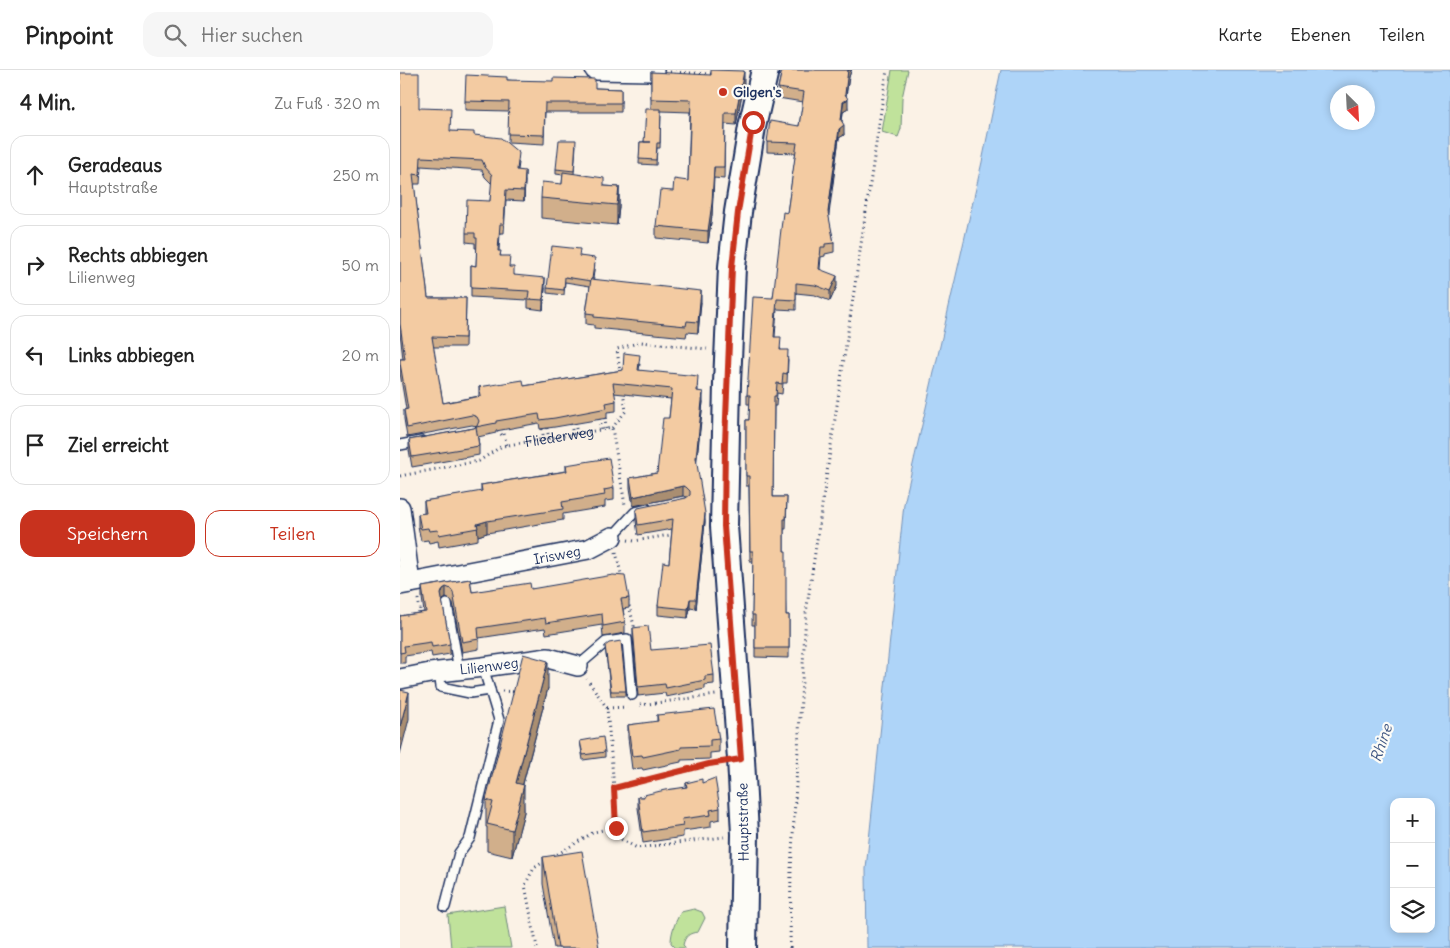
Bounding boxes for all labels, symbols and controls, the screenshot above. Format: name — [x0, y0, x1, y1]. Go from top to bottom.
search box — [143, 12, 493, 57]
text: Pinpoint — [25, 20, 113, 50]
icon: search — [161, 21, 189, 49]
text: Hier suchen — [201, 23, 303, 47]
text: Karte — [1218, 23, 1262, 46]
text: Ebenen — [1290, 23, 1351, 46]
text: Teilen — [1379, 23, 1425, 46]
place label: Gilgen's — [733, 83, 782, 101]
north arrow — [1330, 85, 1375, 130]
marker: Gilgen's — [717, 86, 729, 98]
text: 4 Min. — [20, 89, 75, 116]
text: Zu Fuß · 320 m — [274, 93, 380, 113]
route start — [742, 111, 765, 134]
text: Geradeaus — [68, 153, 162, 177]
icon: ahead — [21, 161, 49, 189]
text: 250 m — [333, 165, 379, 185]
text: Hauptstraße — [68, 177, 158, 197]
text: Rechts abbiegen — [68, 243, 208, 267]
icon: right — [21, 251, 49, 279]
text: 50 m — [341, 255, 379, 275]
text: Lilienweg — [68, 267, 135, 287]
icon: left — [21, 341, 49, 369]
text: Links abbiegen — [68, 343, 195, 367]
text: 20 m — [342, 345, 379, 365]
street label: Fliederweg — [524, 422, 595, 451]
icon: arrive — [21, 431, 49, 459]
text: Ziel erreicht — [68, 433, 169, 457]
button: Speichern — [20, 510, 195, 557]
button: Teilen — [205, 510, 380, 557]
street label: Irisweg — [532, 542, 582, 568]
street label: Lilienweg — [459, 653, 519, 679]
water label: Rhine — [1366, 721, 1397, 764]
street label: Hauptstraße — [733, 783, 753, 861]
map controls — [1390, 798, 1435, 933]
button: + — [1390, 798, 1435, 843]
route end — [605, 817, 628, 840]
button: − — [1390, 843, 1435, 888]
button: layers — [1390, 888, 1435, 933]

